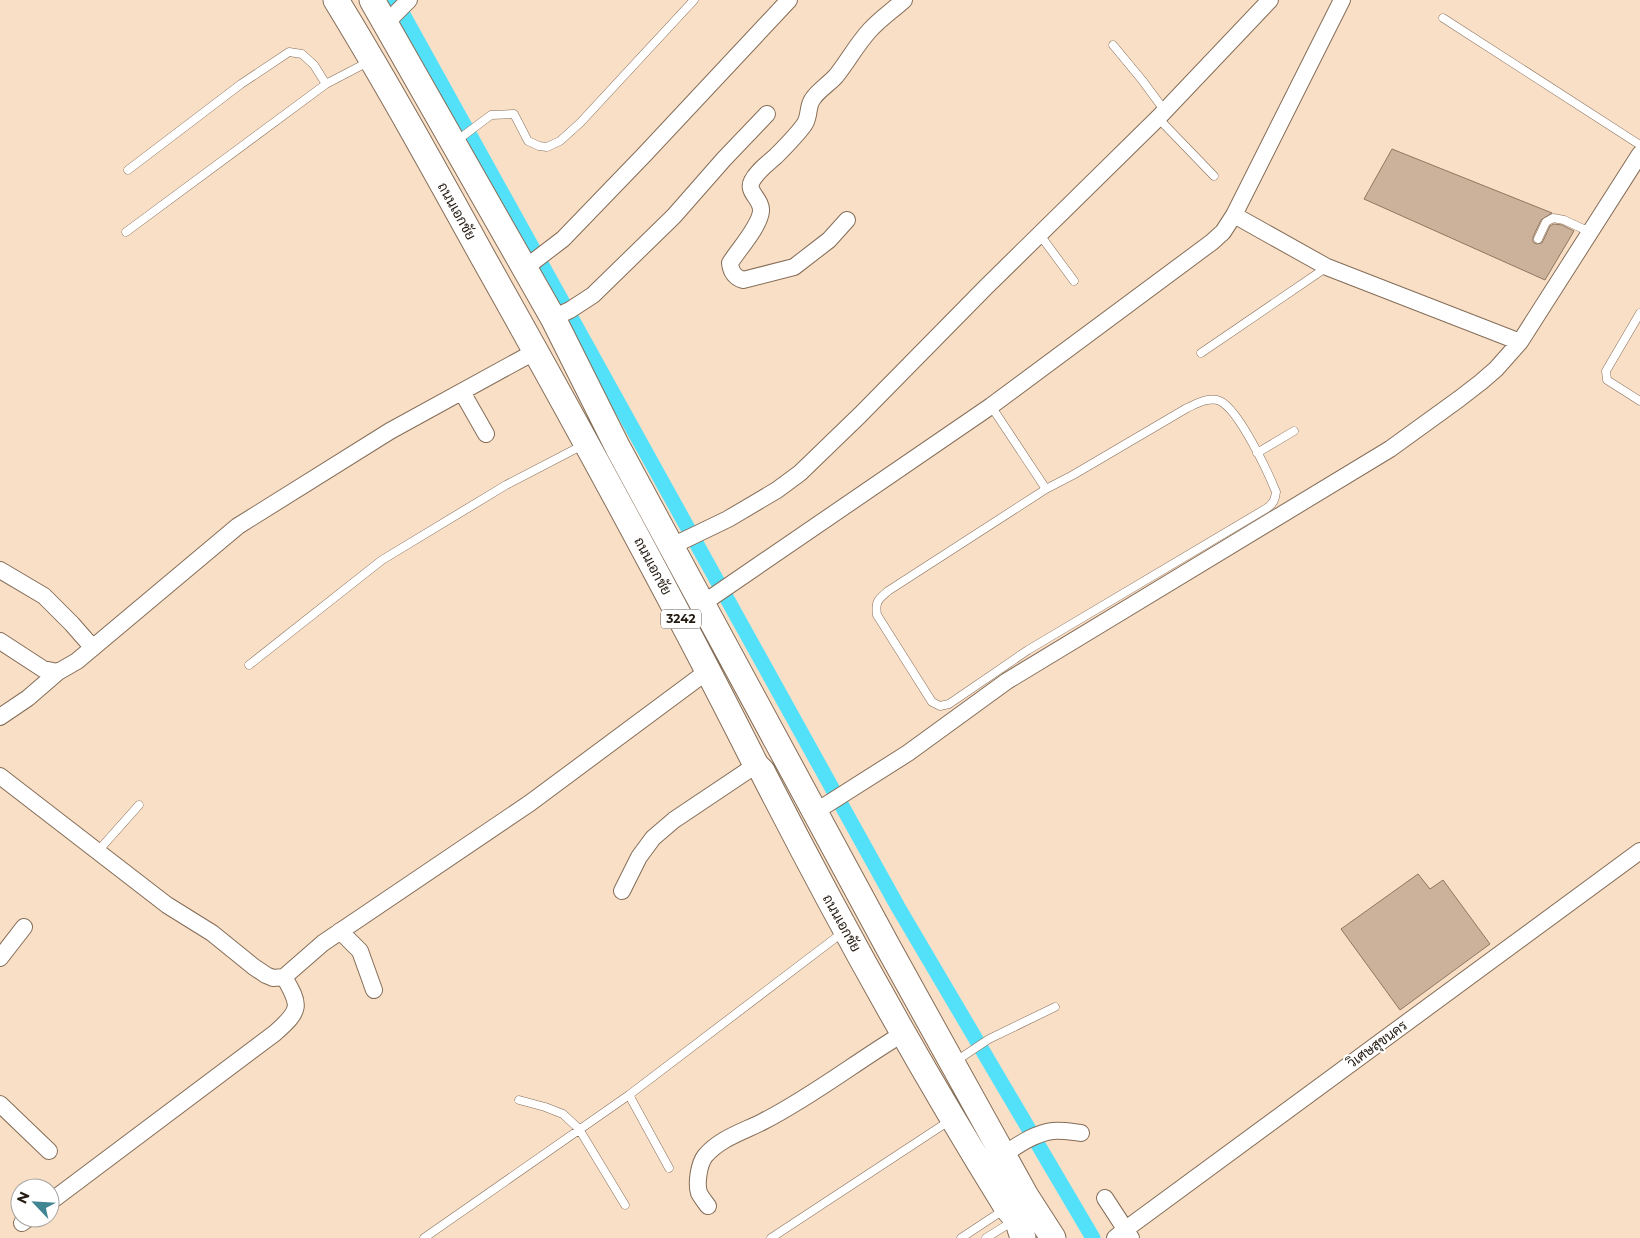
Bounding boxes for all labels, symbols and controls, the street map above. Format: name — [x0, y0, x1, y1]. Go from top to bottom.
street label: ถนนเอกชัย — [434, 179, 480, 243]
street label: ถนนเอกชัย — [630, 534, 676, 598]
road number: 3242 — [661, 610, 701, 628]
street label: ถนนเอกชัย — [819, 891, 865, 955]
street label: วิเศษสุขนคร — [1343, 1016, 1411, 1073]
north arrow — [10, 1178, 60, 1228]
text: N — [13, 1189, 34, 1206]

